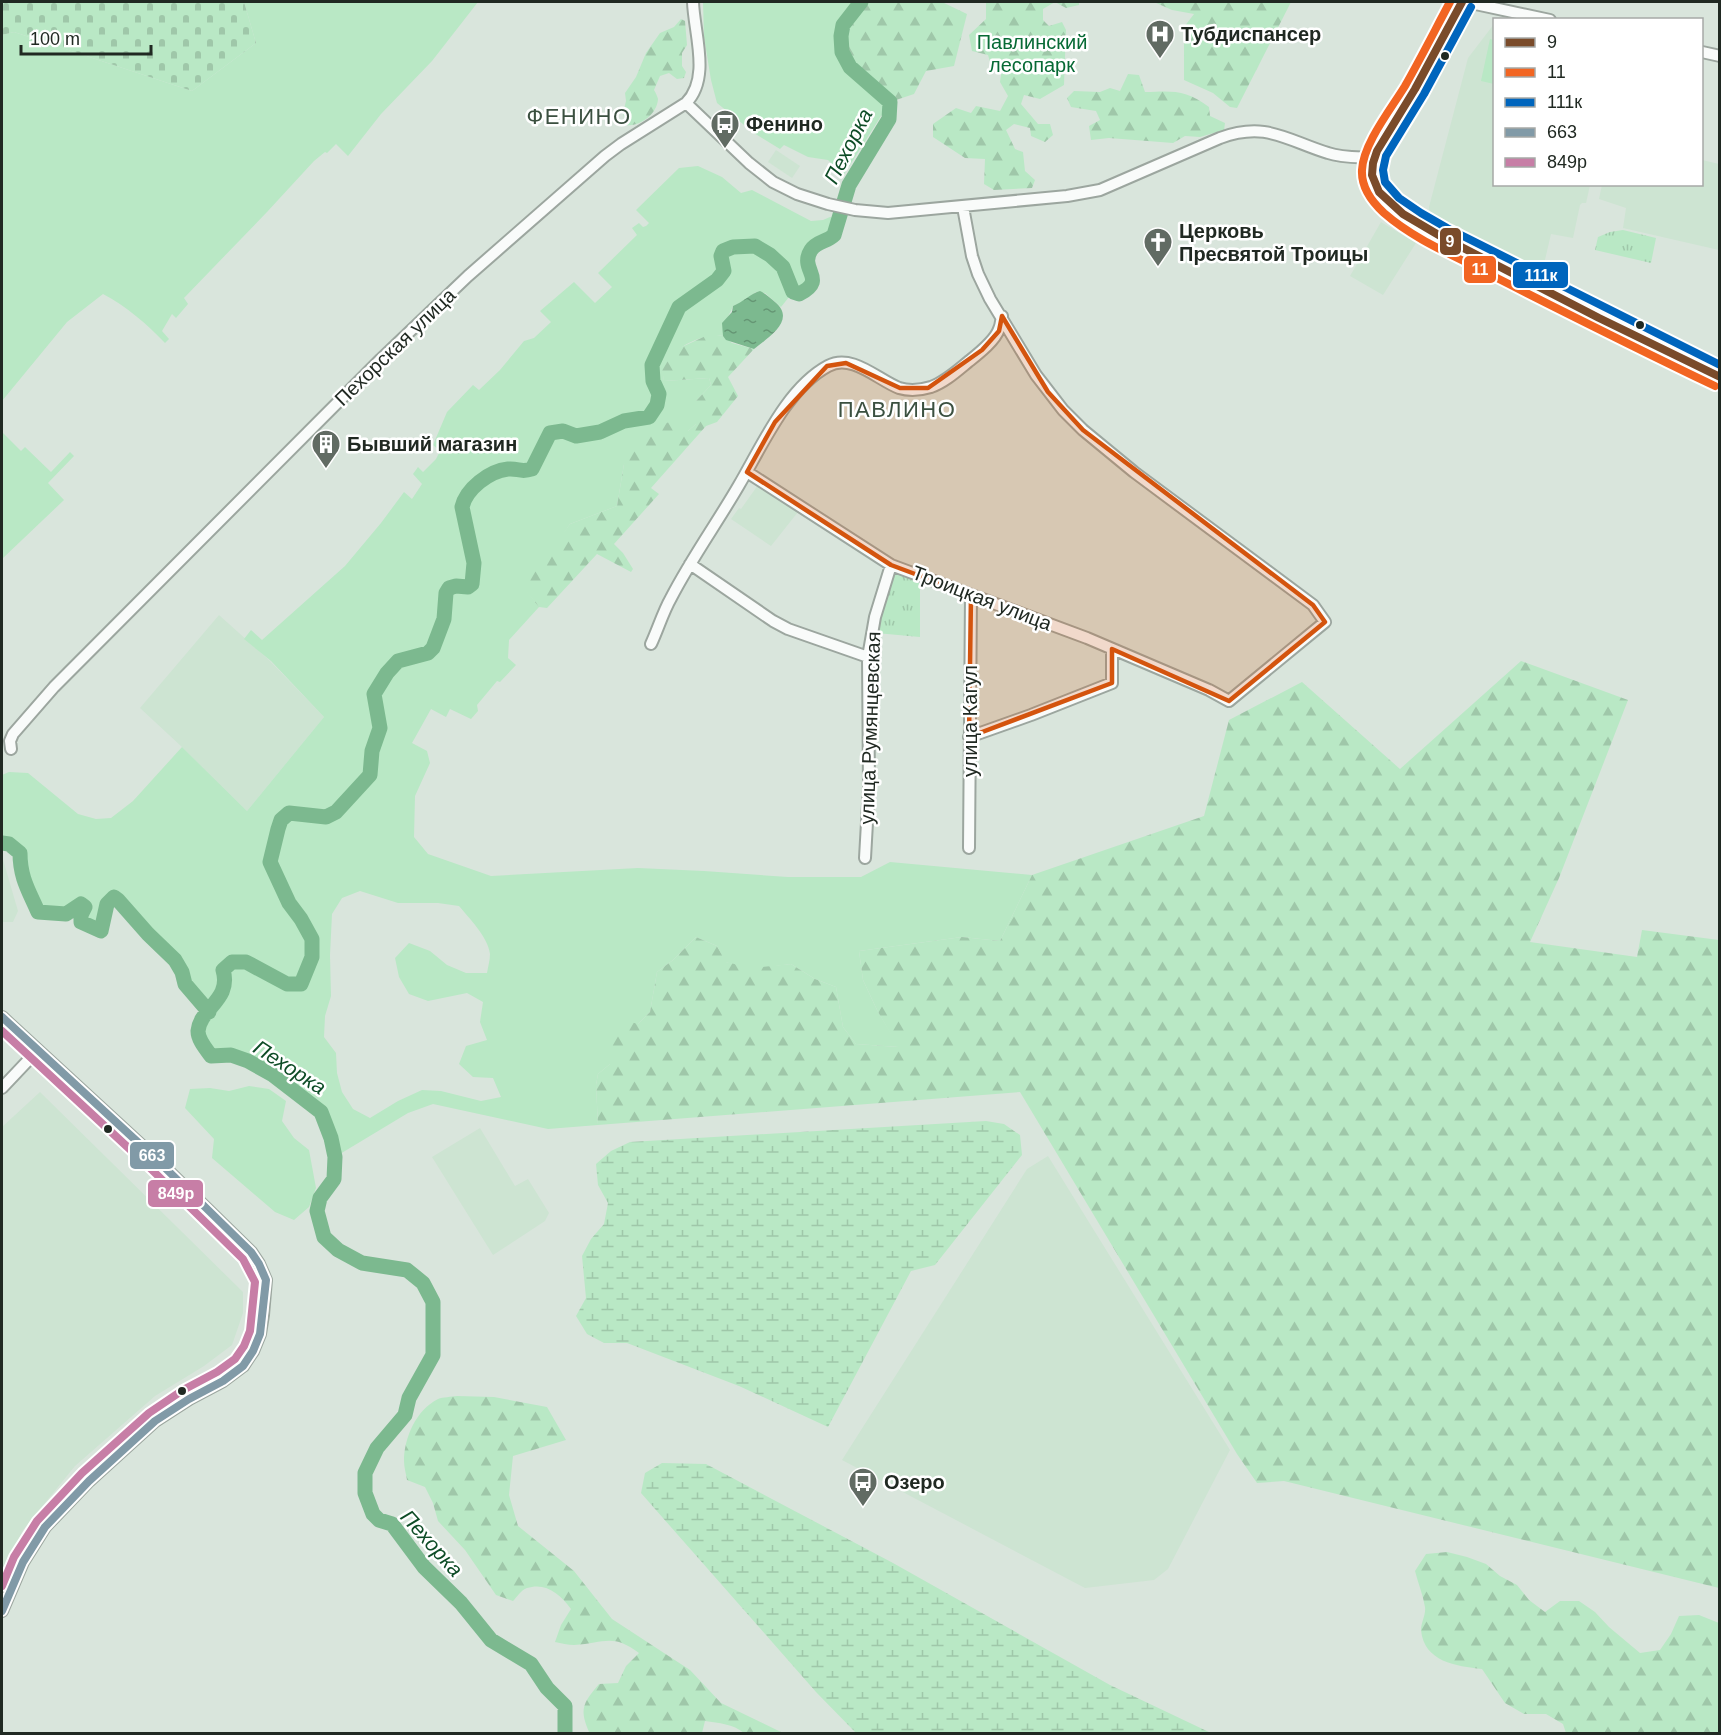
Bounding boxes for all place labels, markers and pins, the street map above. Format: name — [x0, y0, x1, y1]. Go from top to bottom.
hospital icon: Тубдиспансер — [1144, 18, 1176, 60]
place label: Тубдиспансер — [1181, 23, 1321, 45]
unlabelled marker — [1439, 50, 1451, 62]
bus stop icon: Фенино — [709, 108, 741, 150]
place label: Фенино — [746, 113, 823, 135]
place label: Церковь Пресвятой Троицы — [1179, 220, 1368, 265]
church icon: Церковь Пресвятой Троицы — [1142, 226, 1174, 268]
unlabelled marker — [1634, 319, 1646, 331]
building icon: Бывший магазин — [310, 428, 342, 470]
place label: Бывший магазин — [347, 433, 517, 455]
unlabelled marker — [102, 1123, 114, 1135]
unlabelled marker — [176, 1385, 188, 1397]
bus stop icon: Озеро — [847, 1466, 879, 1508]
place label: Озеро — [884, 1471, 945, 1493]

